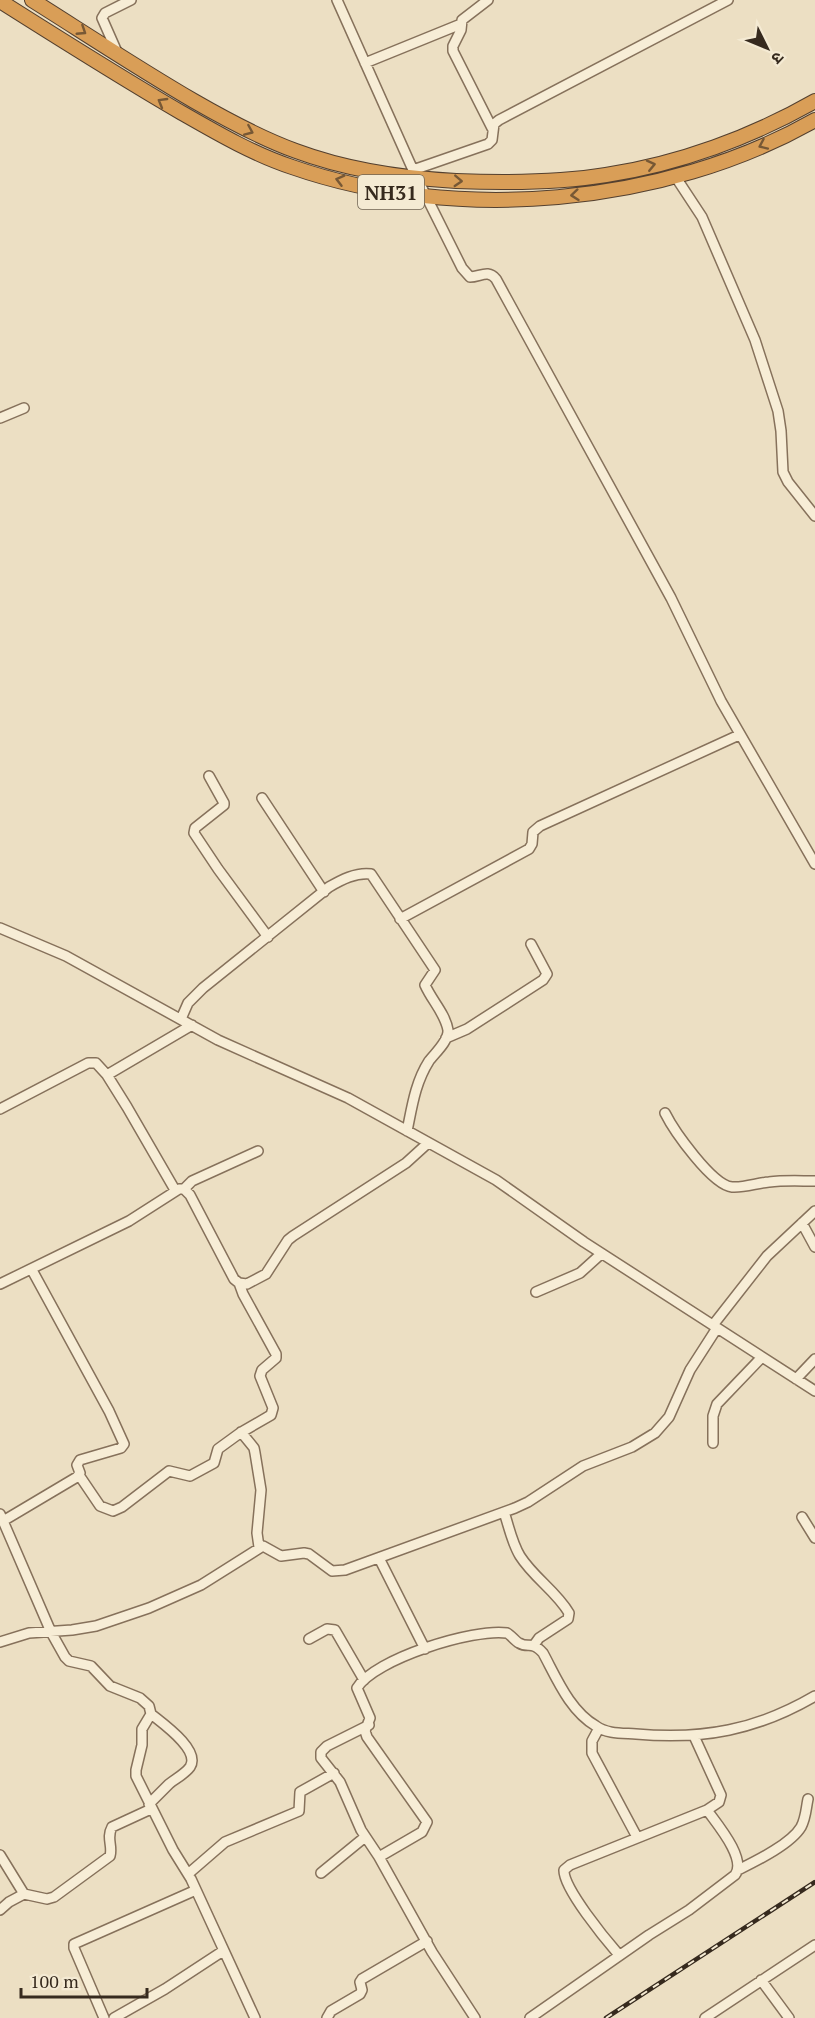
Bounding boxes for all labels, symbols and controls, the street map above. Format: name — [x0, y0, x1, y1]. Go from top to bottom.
north arrow — [737, 18, 797, 78]
one-way arrow — [75, 24, 86, 35]
text: उ — [766, 47, 789, 70]
one-way arrow — [158, 97, 168, 109]
one-way arrow — [243, 124, 254, 136]
one-way arrow — [758, 138, 769, 150]
one-way arrow — [646, 160, 656, 173]
one-way arrow — [453, 174, 462, 187]
one-way arrow — [335, 175, 346, 187]
road number: NH31 — [358, 175, 424, 209]
one-way arrow — [570, 188, 579, 201]
scale bar — [21, 1961, 147, 1999]
text: 100 m — [30, 1969, 79, 1993]

